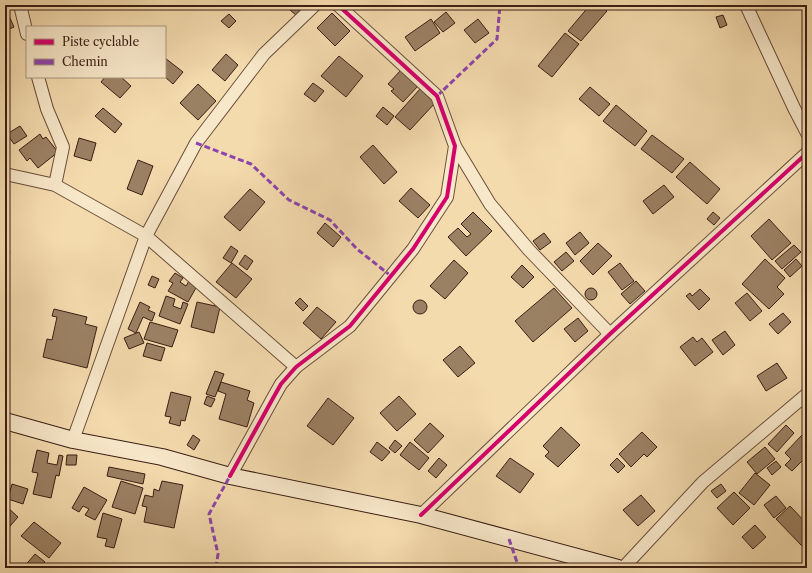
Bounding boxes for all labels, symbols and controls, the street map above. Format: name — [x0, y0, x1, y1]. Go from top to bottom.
legend — [26, 26, 166, 78]
text: Piste cyclable — [62, 34, 139, 49]
text: Chemin — [62, 54, 108, 69]

